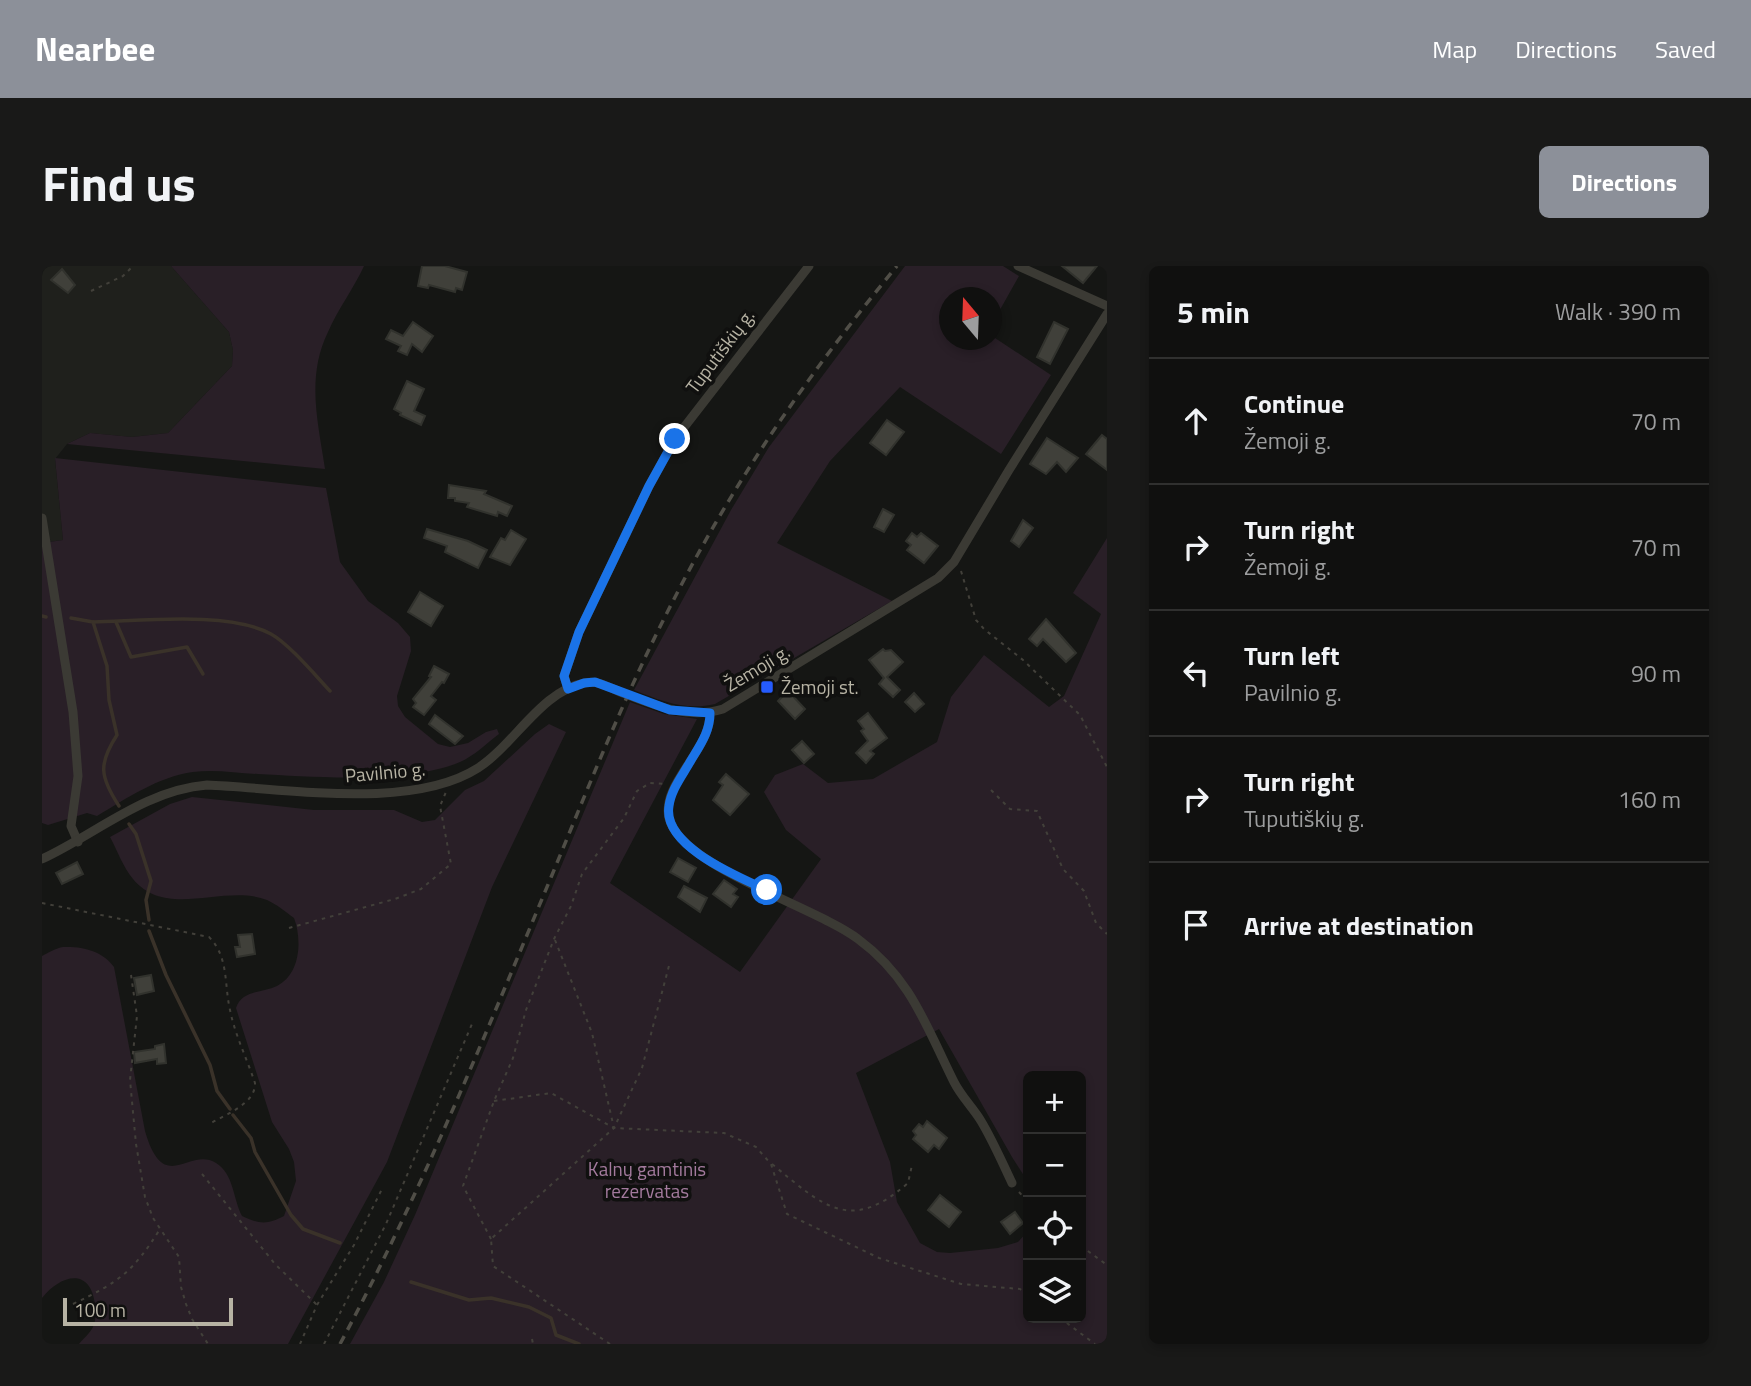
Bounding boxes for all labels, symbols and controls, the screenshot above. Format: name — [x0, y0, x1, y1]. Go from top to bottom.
text: Nearbee — [35, 24, 155, 74]
text: Map — [1432, 31, 1477, 67]
text: Directions — [1515, 31, 1617, 67]
text: Saved — [1655, 31, 1716, 67]
text: Find us — [42, 145, 196, 220]
button: Directions — [1539, 146, 1709, 218]
north arrow — [939, 287, 1002, 350]
text: 5 min — [1177, 289, 1250, 335]
text: Walk · 390 m — [1555, 294, 1681, 329]
street label: Tuputiškių g. — [678, 302, 761, 399]
text: Continue — [1244, 384, 1344, 423]
icon: ahead — [1177, 402, 1215, 440]
text: 70 m — [1631, 404, 1681, 439]
route end — [659, 423, 690, 454]
text: Žemoji g. — [1244, 423, 1331, 458]
text: Turn right — [1244, 510, 1355, 549]
icon: right — [1177, 528, 1215, 566]
text: 70 m — [1631, 530, 1681, 565]
text: Žemoji g. — [1244, 549, 1331, 584]
text: Turn left — [1244, 636, 1339, 675]
street label: Žemoji g. — [718, 637, 795, 699]
icon: left — [1177, 654, 1215, 692]
text: 90 m — [1631, 656, 1681, 691]
place label: Žemoji st. — [781, 672, 859, 701]
text: Pavilnio g. — [1244, 675, 1342, 710]
marker: Žemoji st. — [759, 679, 775, 695]
street label: Pavilnio g. — [343, 754, 426, 789]
text: Turn right — [1244, 762, 1355, 801]
icon: right — [1177, 780, 1215, 818]
text: 160 m — [1618, 782, 1681, 817]
text: Tuputiškių g. — [1244, 801, 1365, 836]
route start — [751, 874, 782, 905]
icon: arrive — [1177, 906, 1215, 944]
text: Arrive at destination — [1244, 906, 1474, 945]
map controls — [1023, 1071, 1086, 1323]
button: + — [1023, 1071, 1086, 1134]
button: − — [1023, 1134, 1086, 1197]
park label: Kalnų gamtinis rezervatas — [588, 1154, 706, 1205]
button: locate — [1023, 1197, 1086, 1260]
button: layers — [1023, 1260, 1086, 1323]
scale bar — [63, 1295, 233, 1327]
text: 100 m — [74, 1295, 126, 1324]

